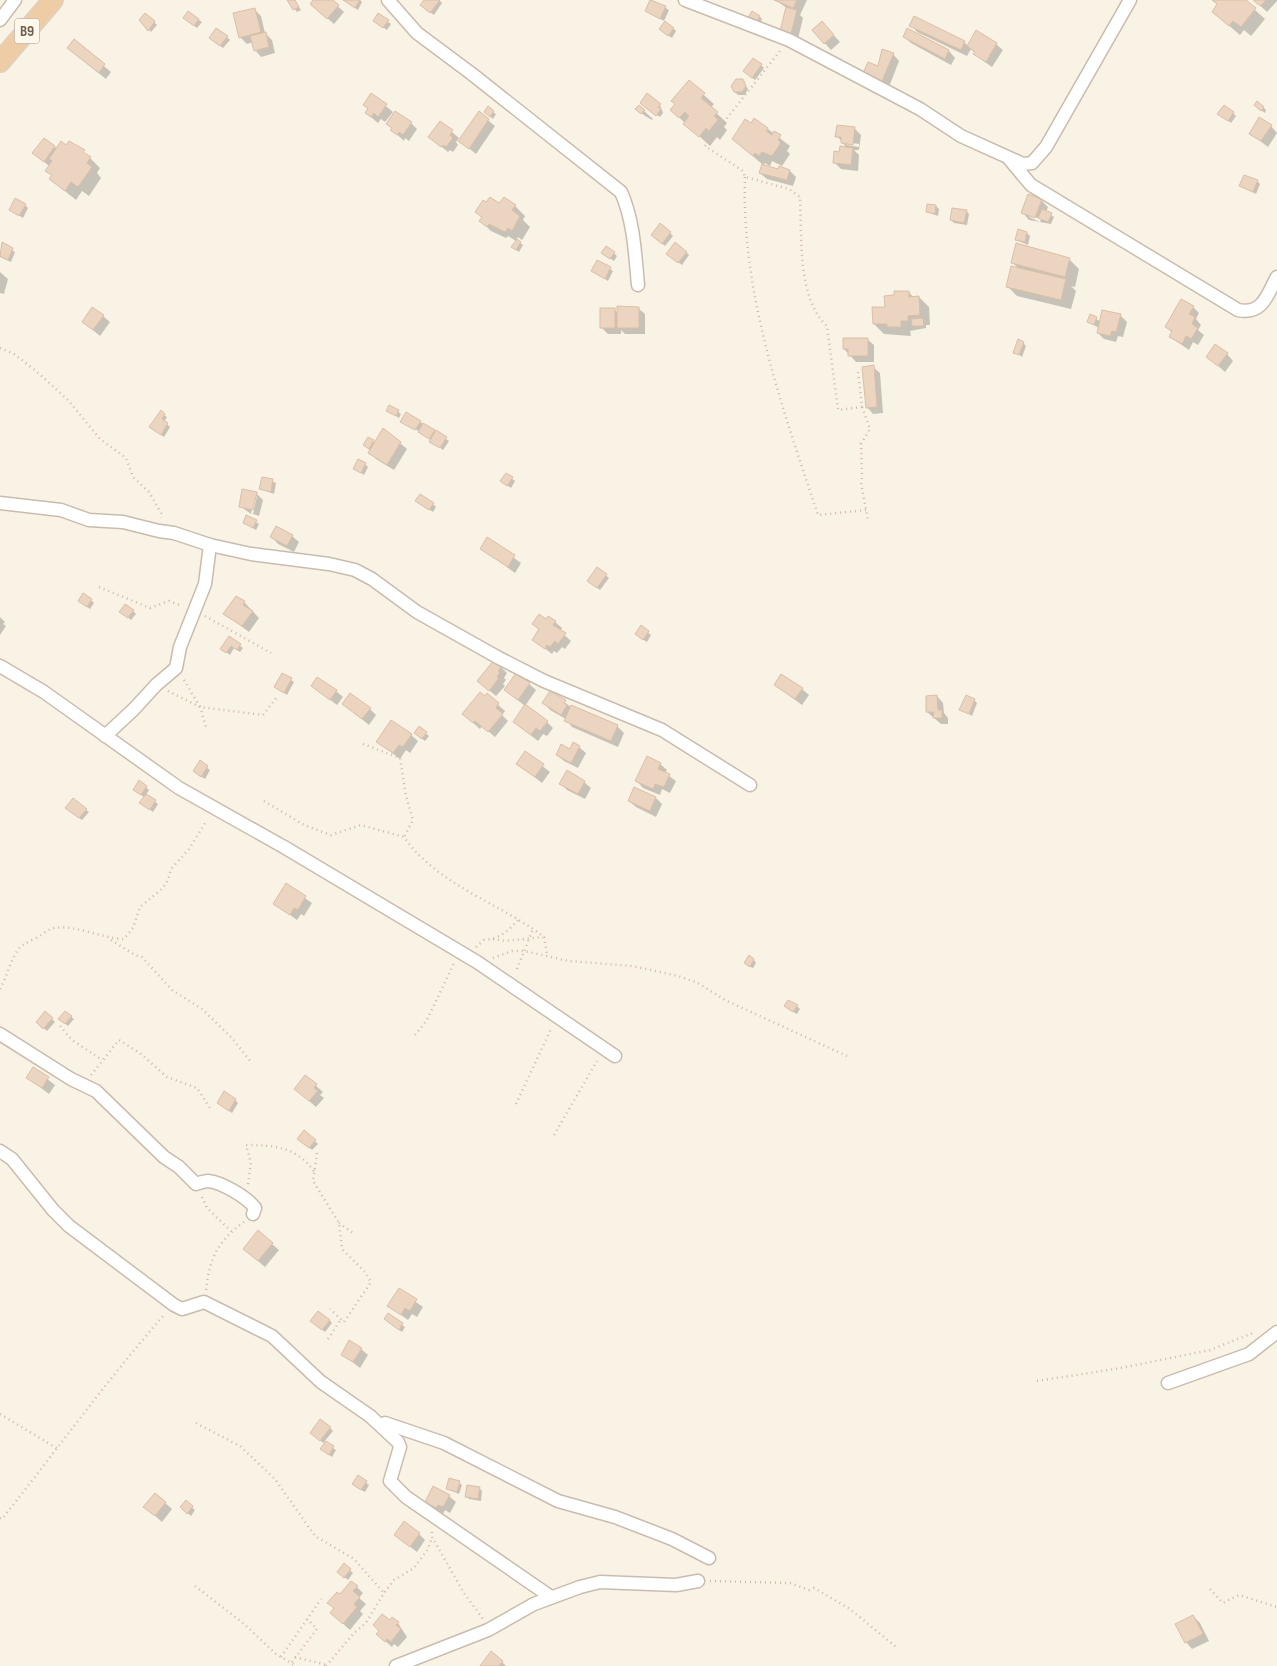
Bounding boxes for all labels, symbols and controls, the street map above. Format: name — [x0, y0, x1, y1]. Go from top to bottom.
road number: B9 — [15, 18, 40, 44]

